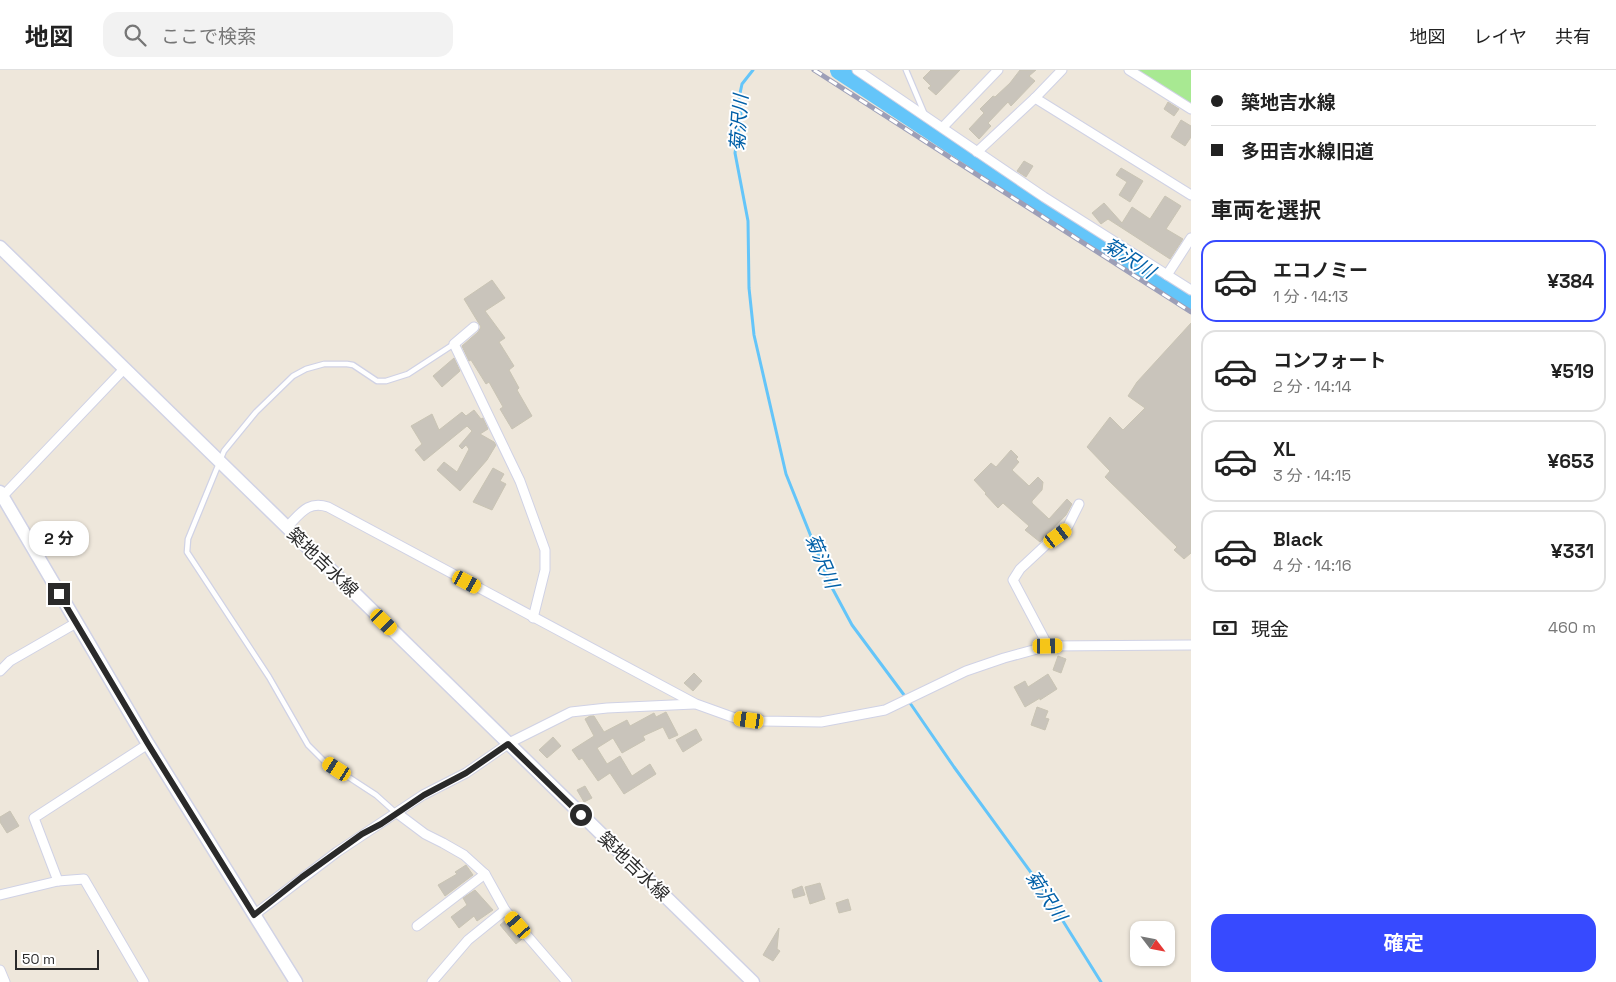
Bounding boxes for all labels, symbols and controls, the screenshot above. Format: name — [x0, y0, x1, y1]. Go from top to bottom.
search box — [103, 12, 453, 57]
text: 地図 — [25, 21, 73, 52]
icon: search — [121, 21, 149, 49]
text: ここで検索 — [161, 24, 256, 49]
text: 地図 — [1410, 25, 1446, 48]
text: レイヤ — [1474, 25, 1527, 48]
text: 共有 — [1555, 25, 1591, 48]
text: 築地吉水線 — [1241, 90, 1336, 115]
water label: 菊沢川 — [725, 92, 754, 152]
text: 多田吉水線旧道 — [1241, 139, 1374, 164]
text: 車両を選択 — [1211, 196, 1321, 224]
water label: 菊沢川 — [1098, 232, 1161, 285]
text: エコノミー — [1273, 258, 1368, 283]
icon: car — [1213, 259, 1258, 304]
text: ¥384 — [1547, 269, 1594, 294]
text: 1 分 · 14:13 — [1273, 286, 1348, 307]
text: コンフォート — [1273, 348, 1386, 373]
icon: car — [1213, 349, 1258, 394]
text: ¥519 — [1551, 359, 1594, 384]
text: 2 分 · 14:14 — [1273, 376, 1351, 397]
text: XL — [1273, 437, 1296, 462]
icon: car — [1213, 439, 1258, 484]
text: ¥653 — [1548, 449, 1594, 474]
text: 3 分 · 14:15 — [1273, 465, 1351, 486]
car — [1041, 521, 1074, 551]
callout: 2 分 — [29, 522, 89, 556]
street label: 築地吉水線 — [283, 522, 363, 602]
text: Black — [1273, 527, 1323, 552]
text: 2 分 — [44, 528, 74, 549]
icon: car — [1213, 529, 1258, 574]
water label: 菊沢川 — [799, 530, 845, 594]
text: ¥331 — [1551, 539, 1594, 564]
text: 4 分 · 14:16 — [1273, 555, 1352, 576]
car — [450, 568, 483, 596]
route end — [48, 583, 70, 605]
car — [367, 606, 400, 638]
icon: cash — [1211, 614, 1239, 642]
text: 現金 — [1251, 617, 1289, 642]
text: 460 m — [1548, 617, 1596, 638]
car — [1032, 638, 1063, 654]
car — [733, 710, 764, 730]
car — [320, 755, 353, 783]
route start — [570, 804, 592, 826]
street label: 築地吉水線 — [594, 826, 674, 906]
water label: 菊沢川 — [1020, 865, 1073, 928]
car — [502, 909, 533, 941]
button: 確定 — [1211, 914, 1596, 972]
north arrow — [1130, 921, 1175, 966]
map controls — [1130, 921, 1175, 966]
scale bar — [15, 947, 99, 970]
text: 50 m — [22, 950, 55, 968]

